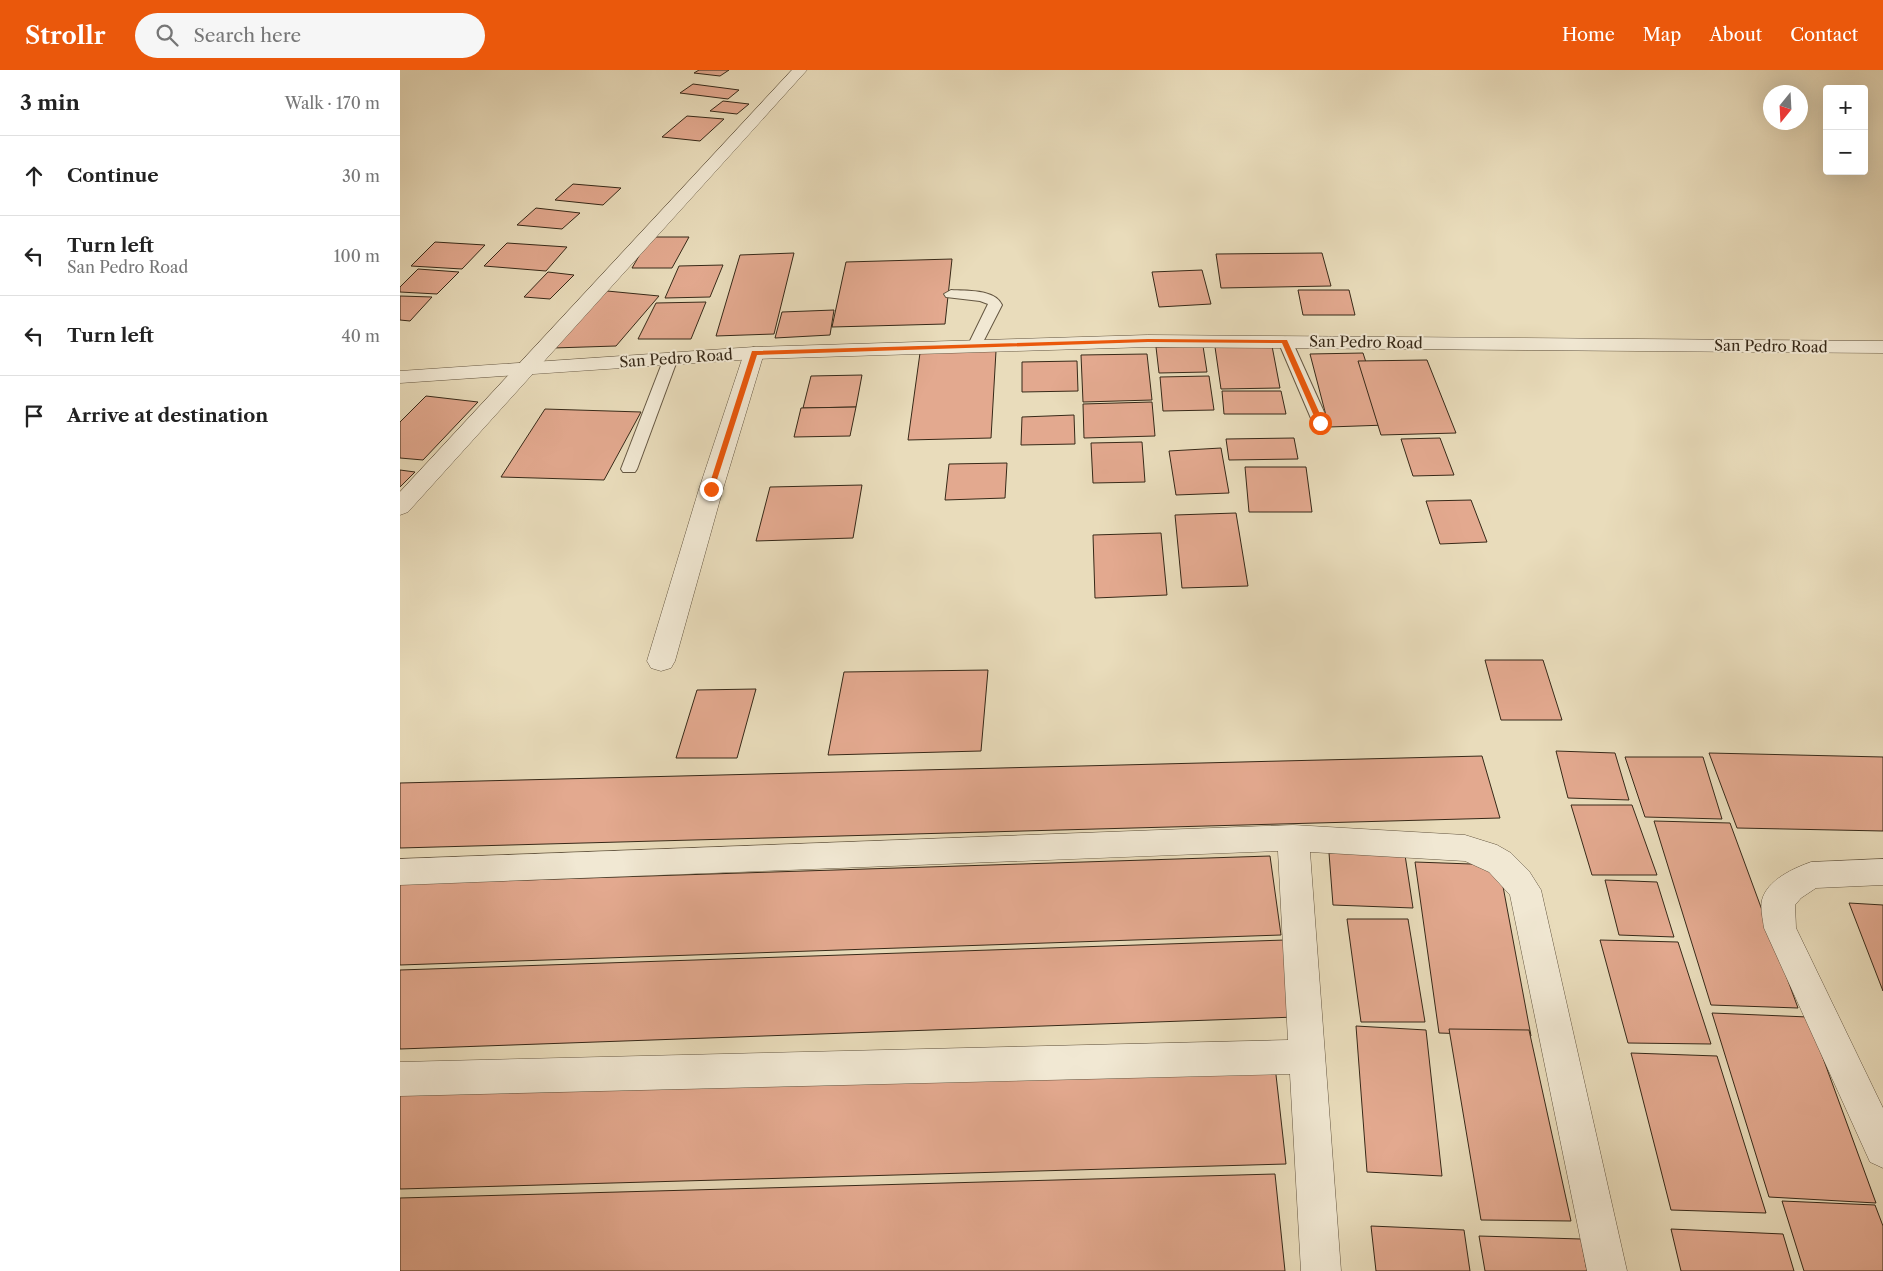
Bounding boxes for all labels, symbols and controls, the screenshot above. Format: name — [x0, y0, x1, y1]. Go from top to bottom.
search box — [135, 13, 485, 58]
text: Strollr — [25, 21, 105, 50]
icon: search — [153, 21, 181, 49]
text: Search here — [193, 24, 301, 47]
text: Home — [1562, 24, 1615, 46]
text: Map — [1643, 24, 1681, 46]
text: About — [1709, 24, 1762, 46]
text: Contact — [1790, 24, 1858, 46]
north arrow — [1763, 85, 1808, 130]
map controls — [1823, 85, 1868, 175]
button: + — [1823, 85, 1868, 130]
text: 3 min — [20, 90, 80, 115]
text: Walk · 170 m — [285, 93, 380, 113]
button: − — [1823, 130, 1868, 175]
icon: ahead — [20, 162, 48, 190]
text: Continue — [67, 164, 159, 187]
text: 30 m — [342, 166, 380, 186]
text: Turn left — [67, 234, 154, 257]
icon: left — [20, 242, 48, 270]
text: 100 m — [334, 246, 380, 266]
text: San Pedro Road — [67, 257, 188, 277]
icon: left — [20, 322, 48, 350]
text: Turn left — [67, 324, 154, 347]
text: 40 m — [341, 326, 380, 346]
street label: San Pedro Road — [1309, 332, 1423, 352]
street label: San Pedro Road — [1714, 336, 1828, 356]
street label: San Pedro Road — [619, 345, 733, 371]
icon: arrive — [20, 402, 48, 430]
text: Arrive at destination — [67, 404, 268, 427]
route start — [1309, 412, 1332, 435]
route end — [700, 478, 723, 501]

